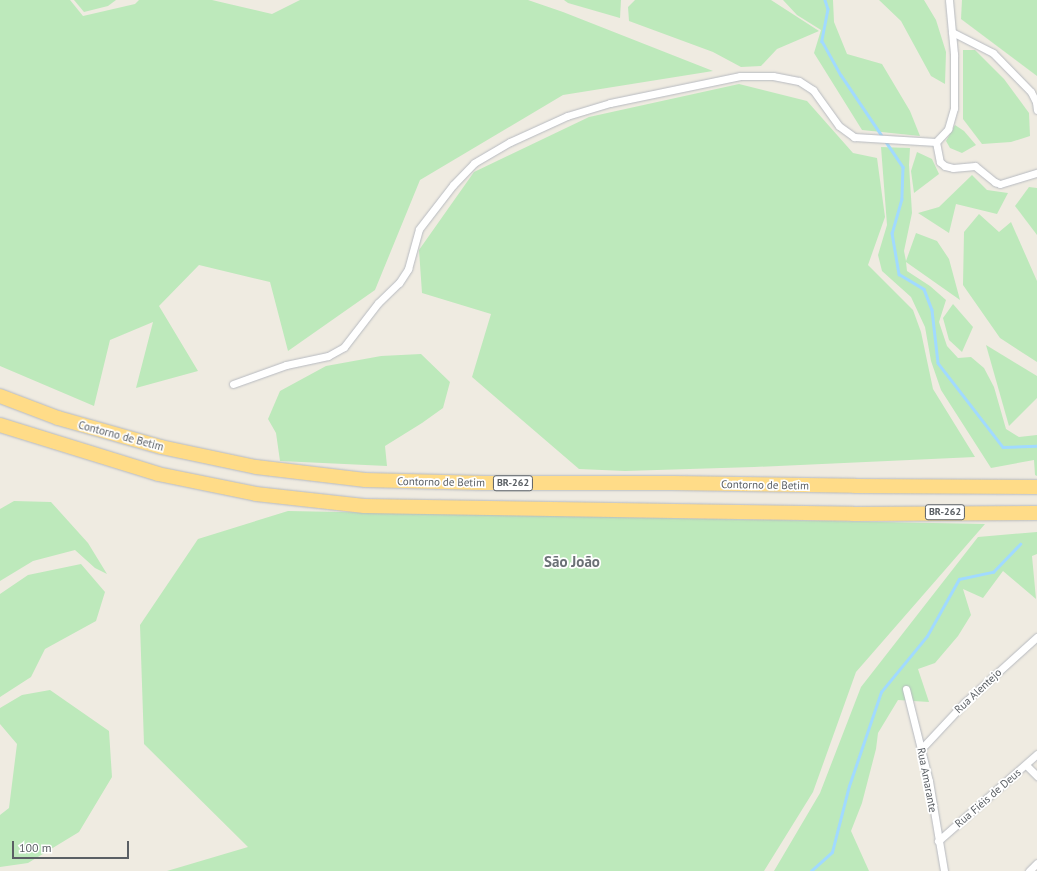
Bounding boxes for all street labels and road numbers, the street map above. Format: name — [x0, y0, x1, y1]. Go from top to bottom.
street label: Contorno de Betim — [77, 418, 165, 454]
street label: Contorno de Betim — [397, 475, 485, 489]
road number: BR-262 — [492, 475, 534, 491]
street label: Contorno de Betim — [721, 478, 809, 492]
road number: BR-262 — [924, 504, 966, 520]
street label: Rua Alentejo — [952, 666, 1004, 716]
street label: Rua Amarante — [914, 746, 940, 814]
street label: Rua Fiéis de Deus — [952, 766, 1024, 830]

